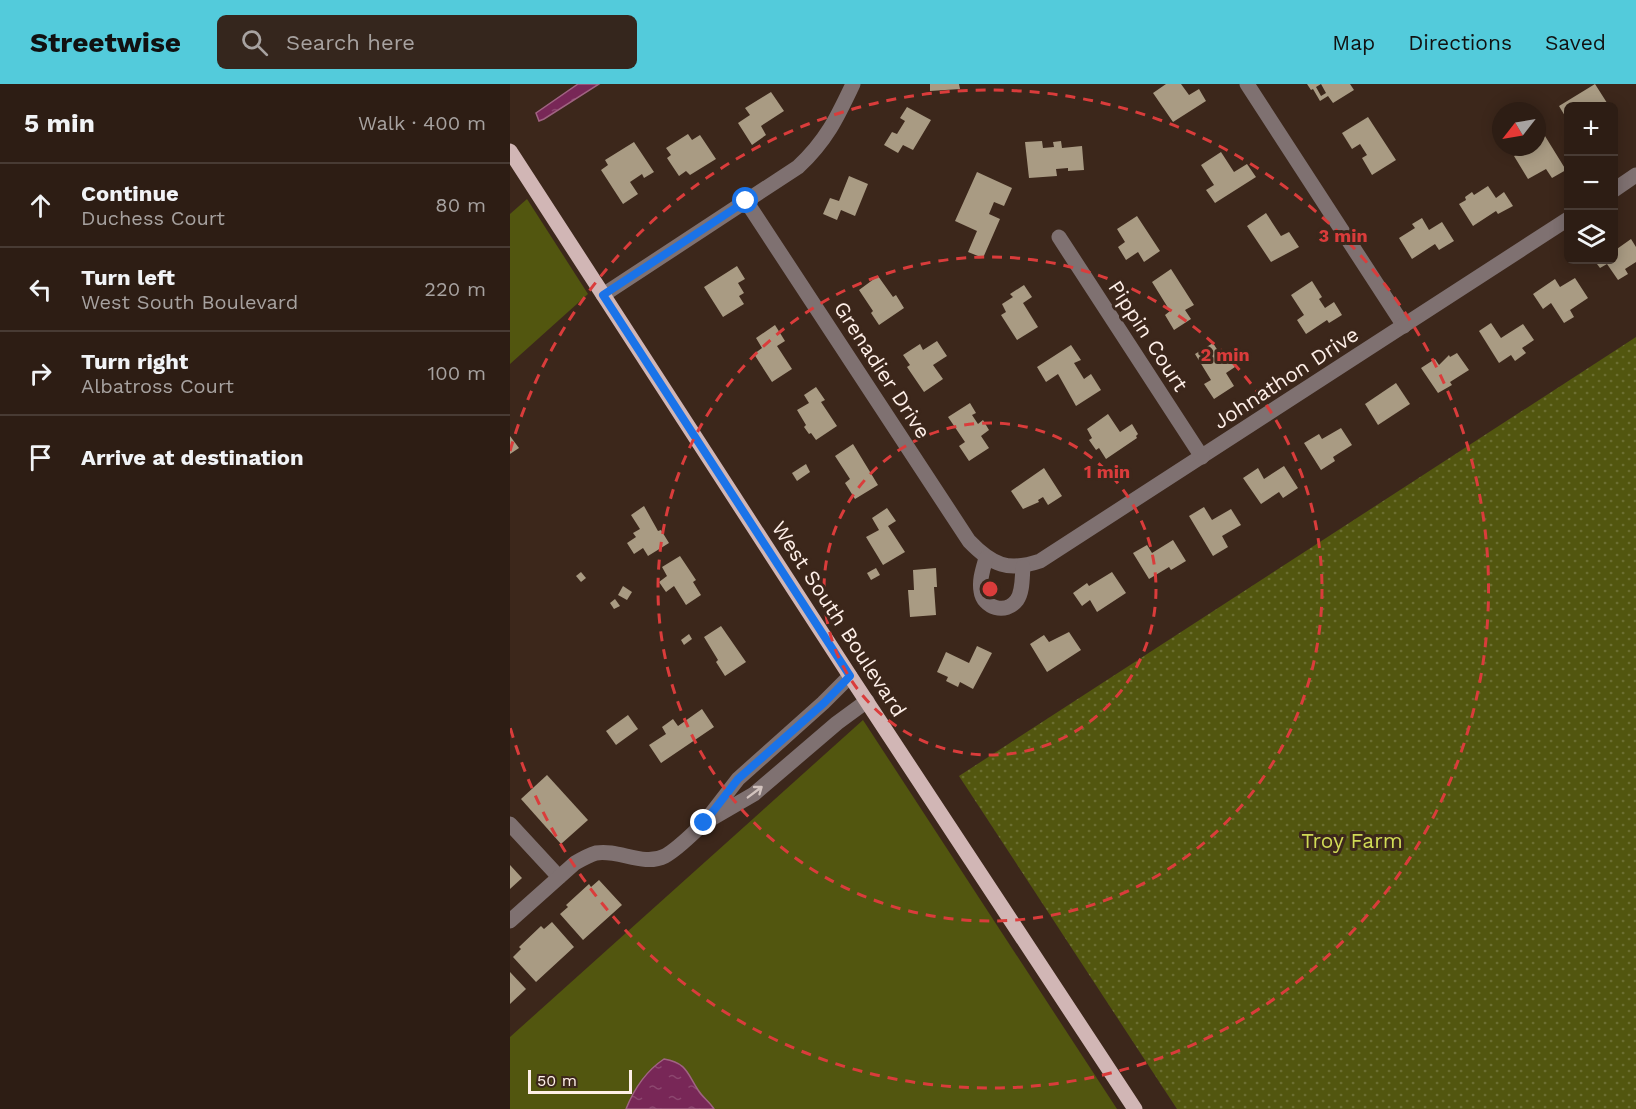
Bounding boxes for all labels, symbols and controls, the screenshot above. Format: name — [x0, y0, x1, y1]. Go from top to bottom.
search box — [217, 15, 637, 69]
text: Streetwise — [30, 26, 181, 59]
icon: search — [238, 26, 271, 59]
text: Search here — [286, 30, 415, 55]
text: Map — [1332, 30, 1375, 55]
text: Directions — [1408, 30, 1512, 55]
text: Saved — [1545, 30, 1606, 55]
north arrow — [1492, 102, 1546, 156]
map controls — [1564, 102, 1618, 264]
button: + — [1564, 102, 1618, 156]
text: 5 min — [24, 108, 95, 138]
text: Walk · 400 m — [358, 111, 486, 135]
button: − — [1564, 156, 1618, 210]
text: Continue — [81, 181, 179, 206]
route start — [732, 187, 758, 213]
icon: ahead — [24, 189, 57, 222]
text: 80 m — [435, 193, 486, 217]
text: Duchess Court — [81, 206, 225, 230]
button: layers — [1564, 210, 1618, 264]
text: 3 min — [1318, 225, 1368, 246]
text: Turn left — [81, 265, 175, 290]
icon: left — [24, 273, 57, 306]
street label: Pippin Court — [1103, 276, 1194, 396]
text: 220 m — [424, 277, 486, 301]
text: West South Boulevard — [81, 290, 298, 314]
street label: Grenadier Drive — [829, 296, 936, 443]
street label: Johnathon Drive — [1208, 321, 1363, 434]
text: 2 min — [1200, 344, 1250, 365]
text: Turn right — [81, 349, 188, 374]
icon: right — [24, 357, 57, 390]
text: 100 m — [427, 361, 486, 385]
text: Albatross Court — [81, 374, 234, 398]
icon: arrive — [24, 441, 57, 474]
text: Arrive at destination — [81, 445, 304, 470]
text: 1 min — [1084, 461, 1130, 482]
street label: West South Boulevard — [767, 516, 912, 721]
centre of rings — [980, 579, 1000, 599]
one-way arrow — [747, 786, 763, 798]
route end — [690, 809, 716, 835]
park label: Troy Farm — [1301, 828, 1403, 853]
scale bar — [528, 1067, 632, 1094]
text: 50 m — [537, 1071, 577, 1090]

